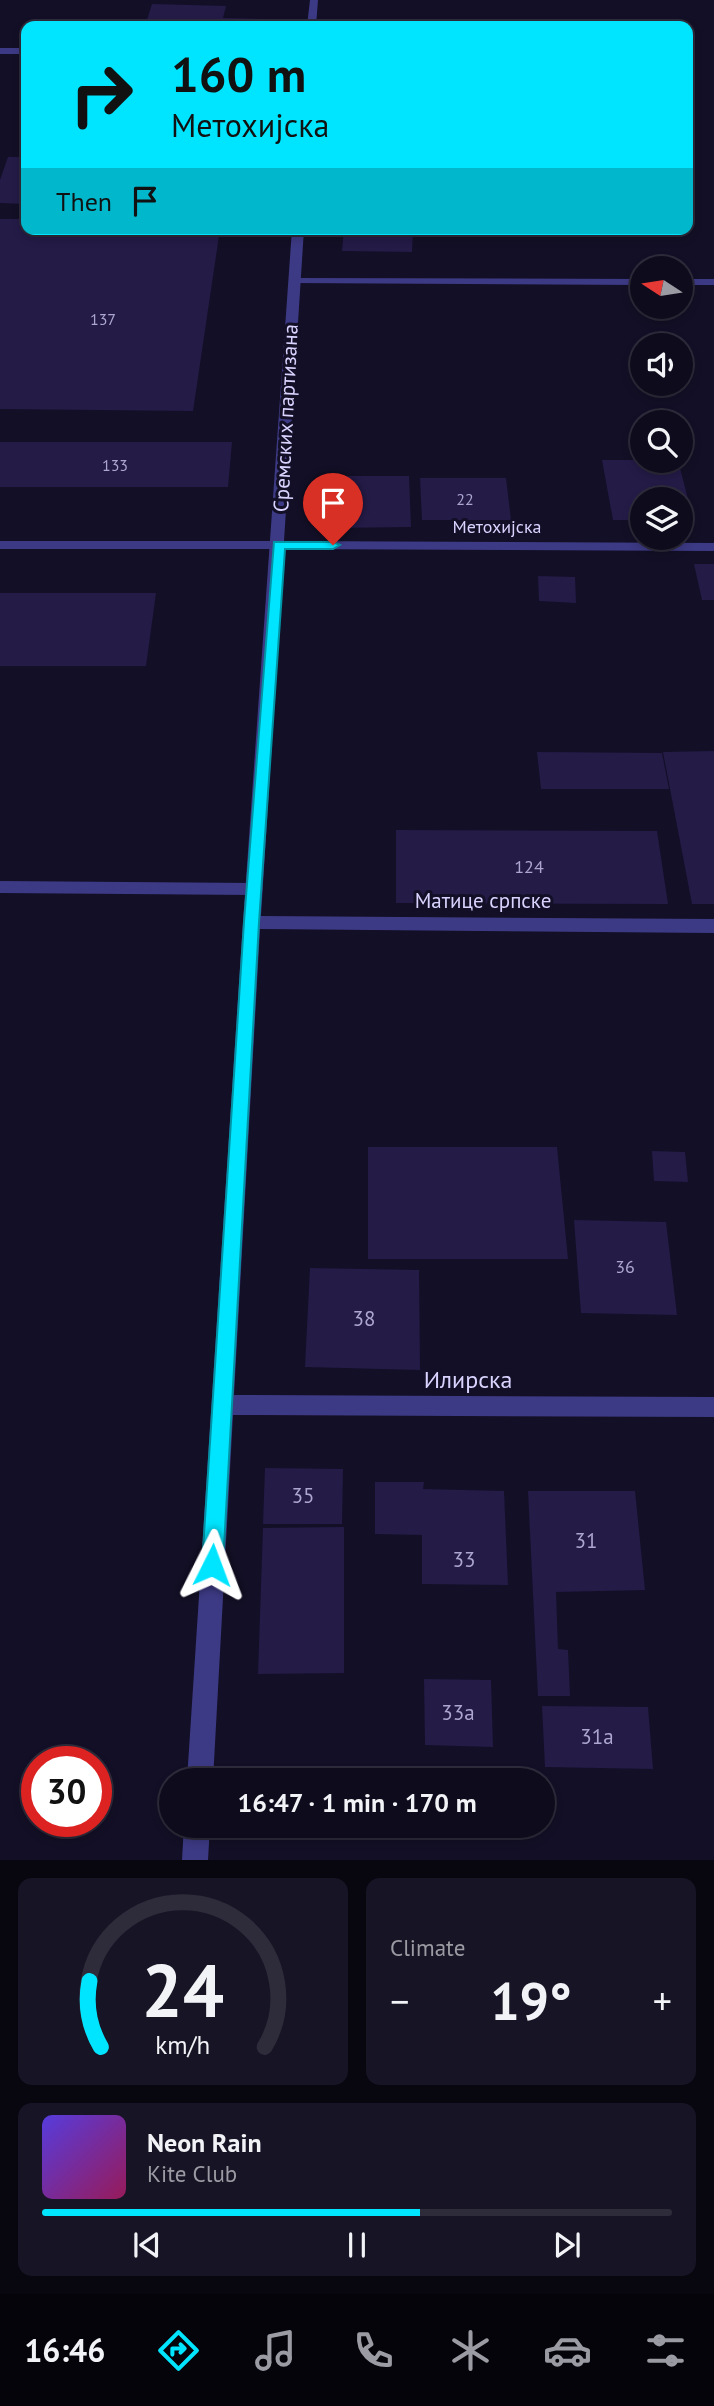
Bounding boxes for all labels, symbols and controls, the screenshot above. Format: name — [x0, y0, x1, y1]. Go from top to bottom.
text: 160 m — [171, 42, 306, 106]
icon: right — [56, 49, 147, 140]
text: Метохијска — [171, 104, 329, 146]
icon: arrive — [126, 182, 164, 220]
text: Then — [56, 185, 112, 218]
north arrow — [630, 256, 693, 318]
map controls — [630, 256, 693, 550]
house number: 137 — [90, 309, 116, 329]
street label: Сремских партизана — [267, 323, 304, 513]
button: sound — [630, 333, 693, 396]
button: search — [630, 410, 693, 473]
house number: 133 — [102, 455, 128, 475]
pin — [303, 473, 363, 545]
icon: arrive — [314, 484, 352, 522]
button: layers — [630, 487, 693, 550]
house number: 22 — [456, 489, 474, 509]
street label: Метохијска — [452, 515, 542, 538]
house number: 124 — [514, 855, 544, 878]
street label: Матице српске — [415, 887, 551, 914]
house number: 36 — [615, 1255, 635, 1278]
house number: 38 — [353, 1305, 375, 1332]
street label: Илирска — [424, 1364, 512, 1395]
house number: 35 — [292, 1482, 314, 1509]
house number: 31 — [575, 1527, 597, 1554]
position arrow — [175, 1528, 249, 1602]
house number: 33 — [453, 1546, 475, 1573]
house number: 33a — [441, 1699, 475, 1726]
house number: 31a — [580, 1723, 614, 1750]
speed limit sign: 30 — [21, 1746, 112, 1837]
text: 16:47 · 1 min · 170 m — [237, 1786, 477, 1819]
text: Climate — [390, 1933, 465, 1962]
text: 24 — [142, 1944, 224, 2038]
text: 19° — [490, 1967, 572, 2034]
text: − — [390, 1976, 409, 2025]
text: + — [653, 1976, 672, 2025]
text: km/h — [156, 2029, 210, 2061]
text: Neon Rain — [147, 2126, 262, 2159]
text: Kite Club — [147, 2159, 237, 2188]
icon: previous — [128, 2226, 166, 2264]
icon: pause — [338, 2226, 376, 2264]
icon: next — [548, 2226, 586, 2264]
icon: directions — [154, 2326, 203, 2375]
icon: music — [251, 2326, 300, 2375]
icon: phone — [349, 2326, 398, 2375]
icon: climate — [446, 2326, 495, 2375]
icon: car — [543, 2326, 592, 2375]
icon: filters — [641, 2326, 690, 2375]
text: 16:46 — [24, 2329, 105, 2371]

